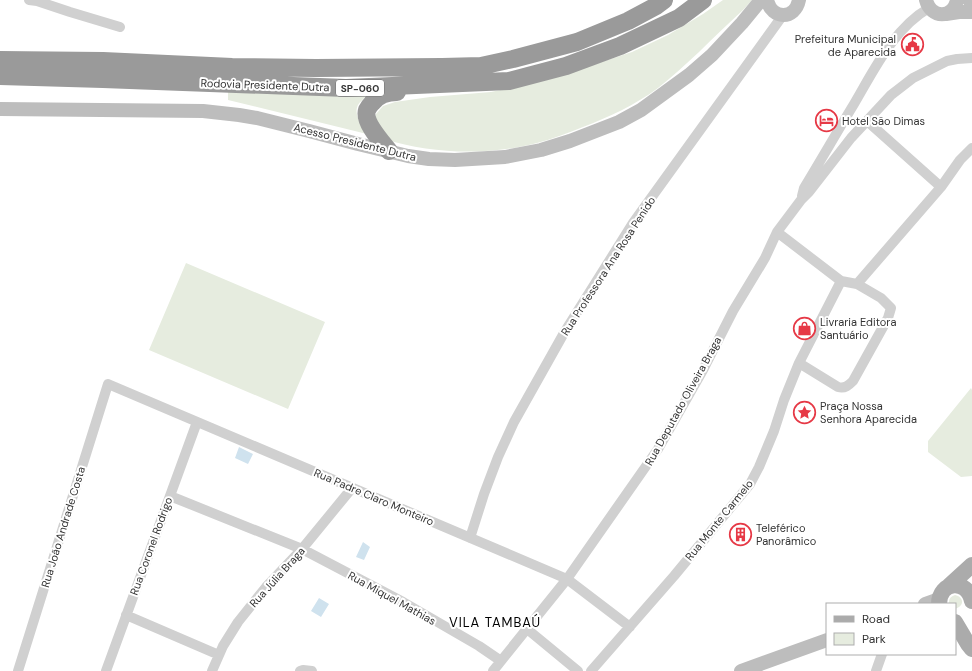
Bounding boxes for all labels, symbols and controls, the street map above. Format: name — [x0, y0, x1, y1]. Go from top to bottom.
place label: Prefeitura Municipal de Aparecida — [795, 32, 896, 59]
public building icon: Prefeitura Municipal de Aparecida — [899, 32, 925, 58]
street label: Rodovia Presidente Dutra — [200, 76, 330, 94]
road number: SP-060 — [336, 80, 384, 96]
hotel icon: Hotel São Dimas — [813, 108, 839, 134]
place label: Hotel São Dimas — [842, 114, 925, 128]
street label: Acesso Presidente Dutra — [292, 120, 418, 164]
street label: Rua Professora Ana Rosa Penido — [558, 194, 658, 338]
shop icon: Livraria Editora Santuário — [792, 315, 818, 341]
place label: Livraria Editora Santuário — [820, 315, 896, 342]
street label: Rua Deputado Oliveira Braga — [642, 334, 724, 468]
place icon: Praça Nossa Senhora Aparecida — [791, 399, 817, 425]
place label: Praça Nossa Senhora Aparecida — [820, 399, 917, 426]
street label: Rua João Andrade Costa — [38, 465, 88, 589]
street label: Rua Padre Claro Monteiro — [312, 465, 436, 529]
street label: Rua Monte Carmelo — [682, 477, 756, 563]
street label: Rua Coronel Rodrigo — [127, 495, 175, 597]
building icon: Teleférico Panorâmico — [727, 521, 753, 547]
place label: Teleférico Panorâmico — [756, 521, 816, 548]
street label: Rua Júlia Braga — [246, 544, 308, 610]
street label: Rua Miquel Mathias — [346, 568, 438, 628]
legend — [826, 603, 956, 655]
text: Road — [862, 611, 890, 627]
district label: VILA TAMBAÚ — [449, 613, 541, 631]
text: Park — [862, 631, 886, 647]

